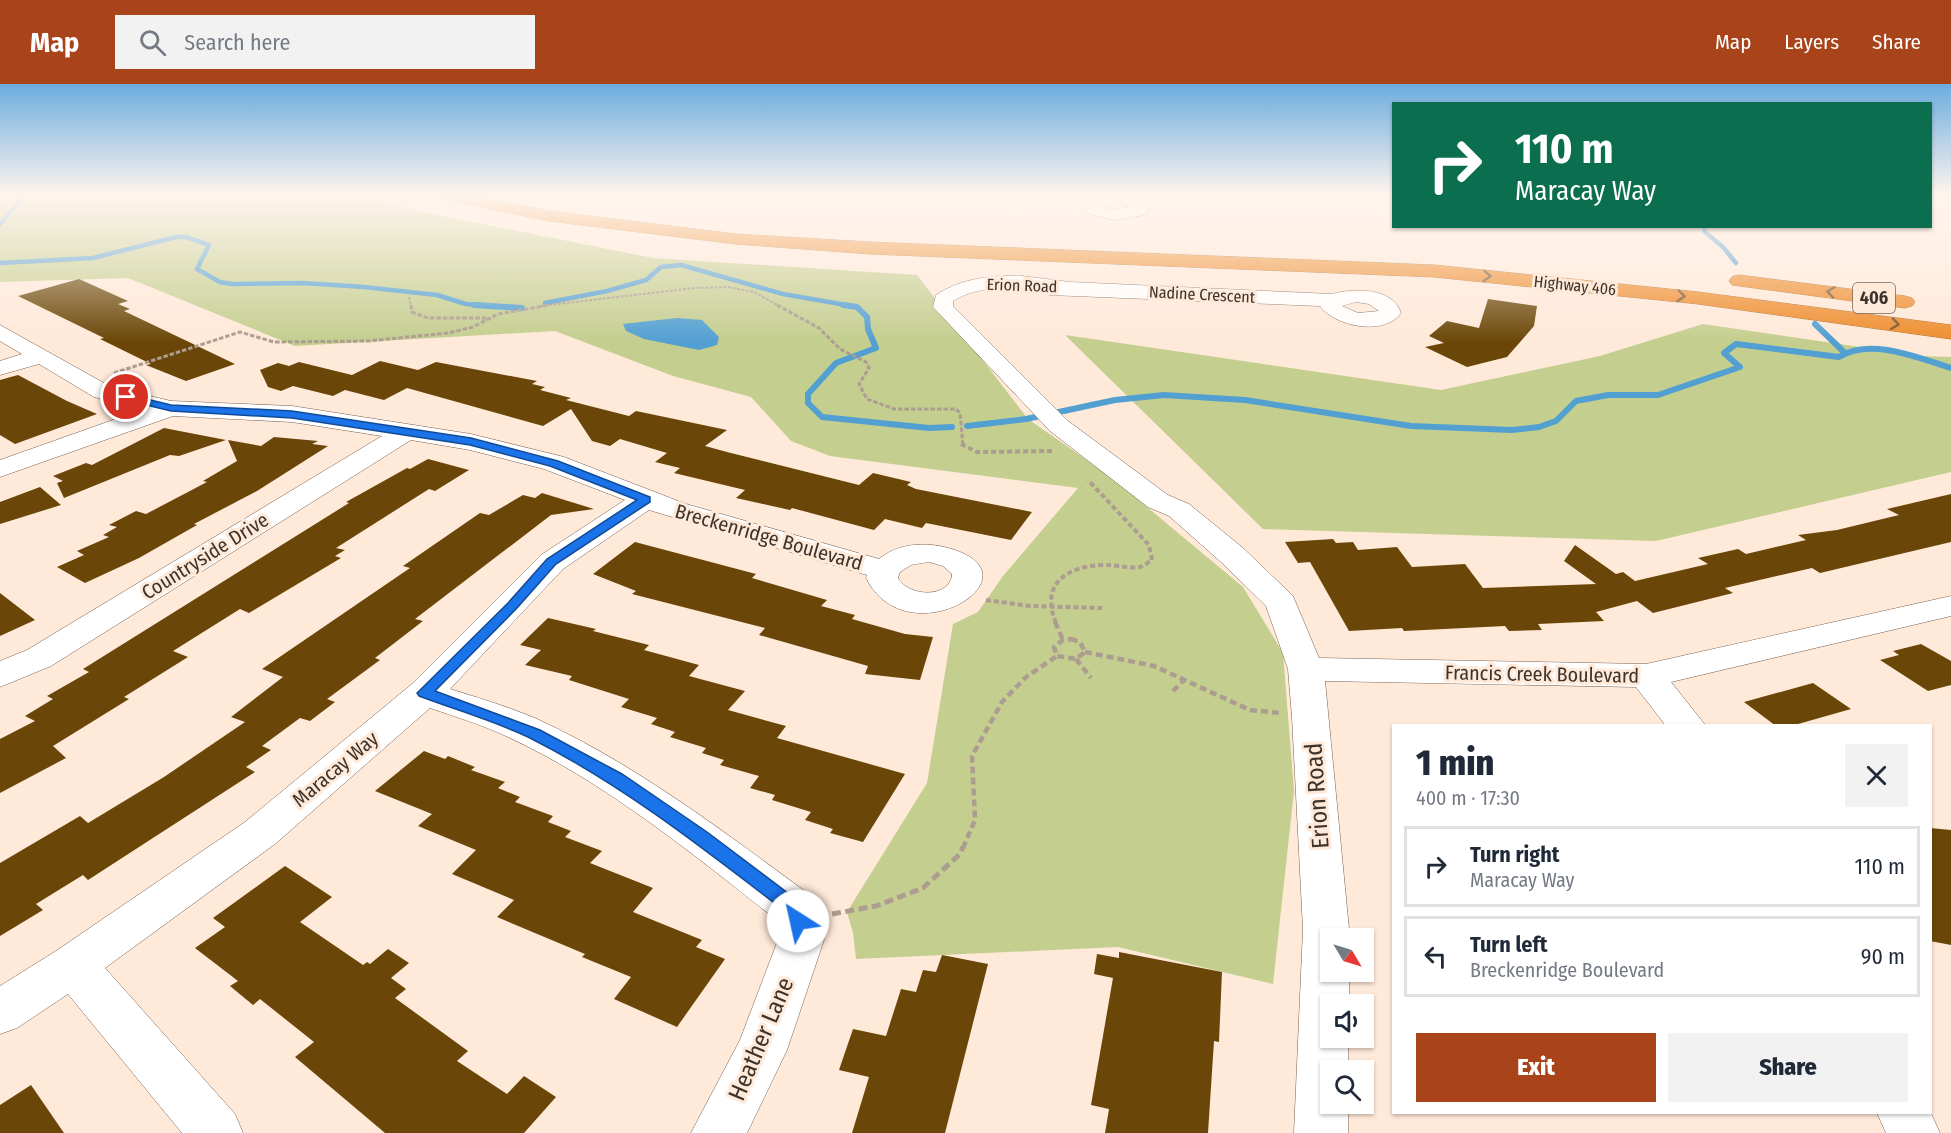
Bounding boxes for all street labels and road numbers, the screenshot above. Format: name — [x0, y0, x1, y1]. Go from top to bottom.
street label: Highway 406 — [1533, 272, 1617, 299]
street label: Erion Road — [986, 275, 1058, 296]
street label: Nadine Crescent — [1148, 282, 1256, 307]
road number: 406 — [1853, 283, 1895, 313]
street label: Breckenridge Boulevard — [672, 499, 866, 575]
street label: Countryside Drive — [137, 507, 273, 605]
street label: Francis Creek Boulevard — [1445, 660, 1639, 688]
street label: Maracay Way — [287, 726, 383, 812]
street label: Erion Road — [1299, 742, 1335, 850]
street label: Heather Lane — [723, 973, 799, 1105]

